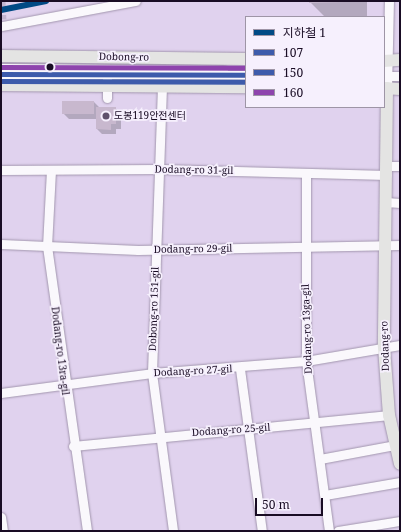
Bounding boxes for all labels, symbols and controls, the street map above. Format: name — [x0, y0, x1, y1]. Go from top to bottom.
legend — [245, 16, 385, 108]
text: 지하철 1 — [283, 24, 326, 41]
text: 107 — [283, 44, 303, 61]
street label: Dobong-ro — [99, 51, 149, 63]
unlabelled marker — [45, 62, 55, 72]
text: 150 — [283, 64, 303, 81]
text: 160 — [283, 84, 303, 101]
place label: 도봉119안전센터 — [114, 110, 186, 122]
marker: 도봉119안전센터 — [101, 111, 111, 121]
street label: Dodang-ro 31-gil — [155, 163, 233, 177]
street label: Dodang-ro 29-gil — [154, 242, 232, 256]
street label: Dobong-ro 151-gil — [147, 267, 161, 351]
street label: Dodang-ro 13ga-gil — [299, 284, 315, 374]
street label: Dodang-ro 13ra-gil — [49, 306, 71, 396]
street label: Dodang-ro — [378, 321, 392, 371]
street label: Dodang-ro 27-gil — [153, 363, 233, 379]
street label: Dodang-ro 25-gil — [191, 421, 271, 439]
scale bar — [257, 490, 325, 516]
text: 50 m — [262, 496, 290, 513]

